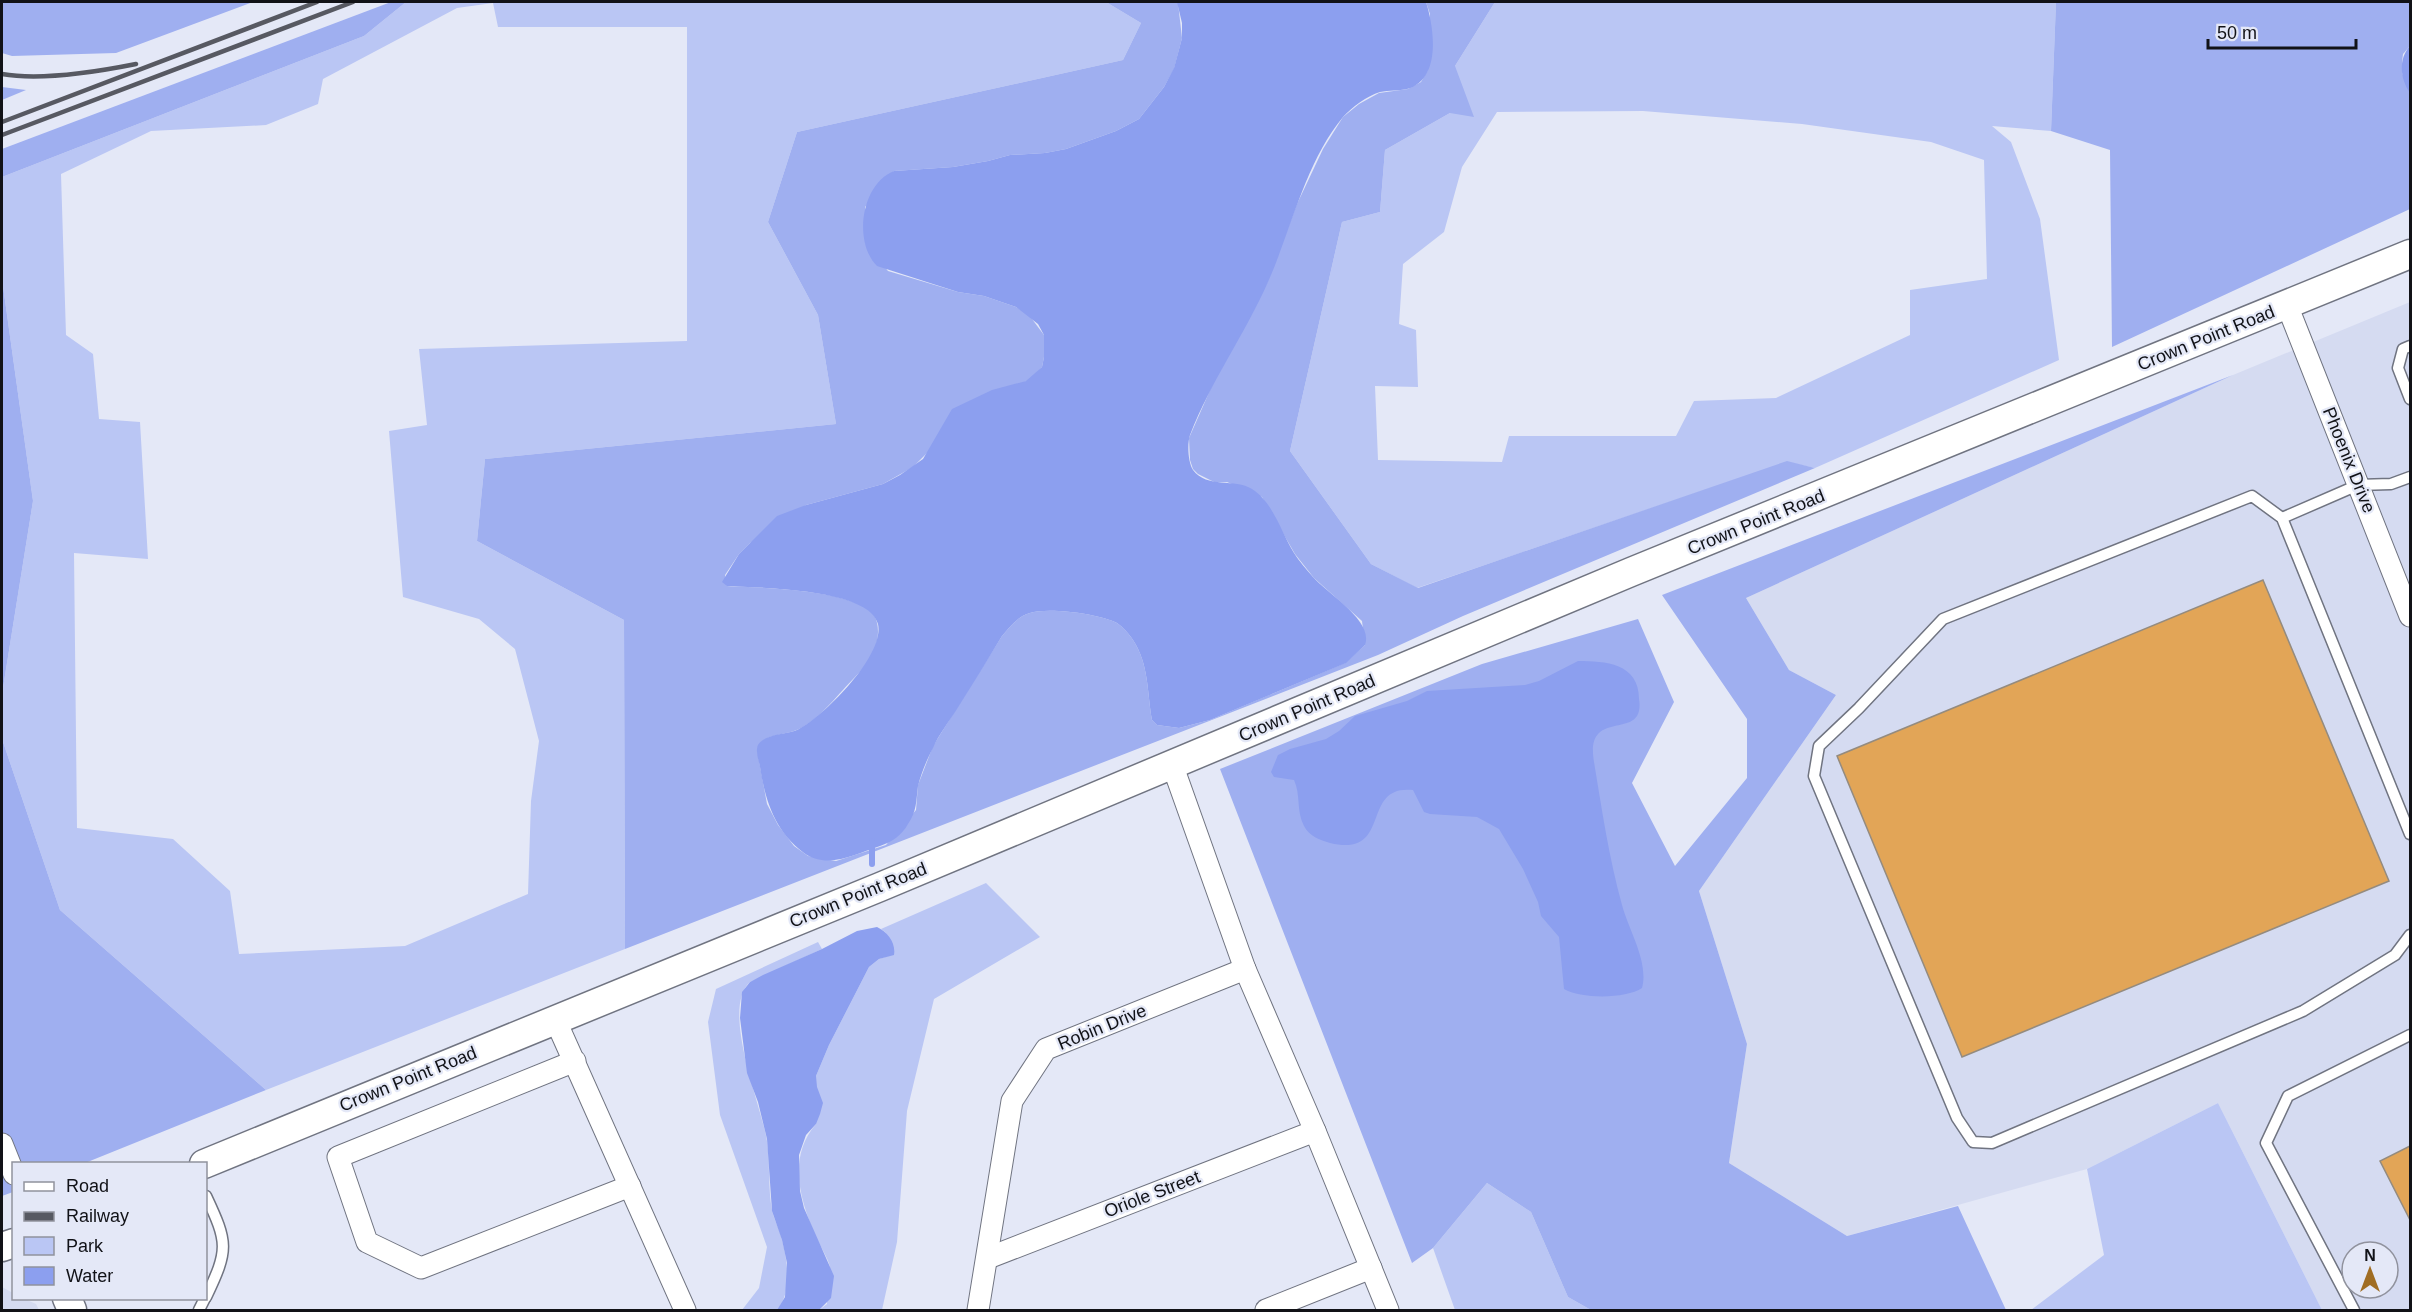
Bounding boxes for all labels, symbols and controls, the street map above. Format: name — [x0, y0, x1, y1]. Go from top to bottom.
scale bar — [2208, 12, 2356, 50]
text: 50 m — [2217, 23, 2257, 43]
street label: Crown Point Road — [2135, 301, 2277, 375]
street label: Phoenix Drive — [2319, 404, 2379, 516]
street label: Crown Point Road — [1685, 485, 1827, 559]
street label: Crown Point Road — [1236, 670, 1378, 746]
street label: Crown Point Road — [787, 858, 929, 932]
street label: Robin Drive — [1055, 1000, 1149, 1054]
street label: Crown Point Road — [337, 1042, 479, 1116]
legend — [12, 1162, 207, 1300]
street label: Oriole Street — [1101, 1167, 1203, 1221]
text: Road — [66, 1176, 109, 1196]
text: Railway — [66, 1206, 129, 1226]
text: Park — [66, 1236, 104, 1256]
north arrow — [2340, 1240, 2400, 1300]
text: N — [2364, 1247, 2376, 1264]
text: Water — [66, 1266, 113, 1286]

